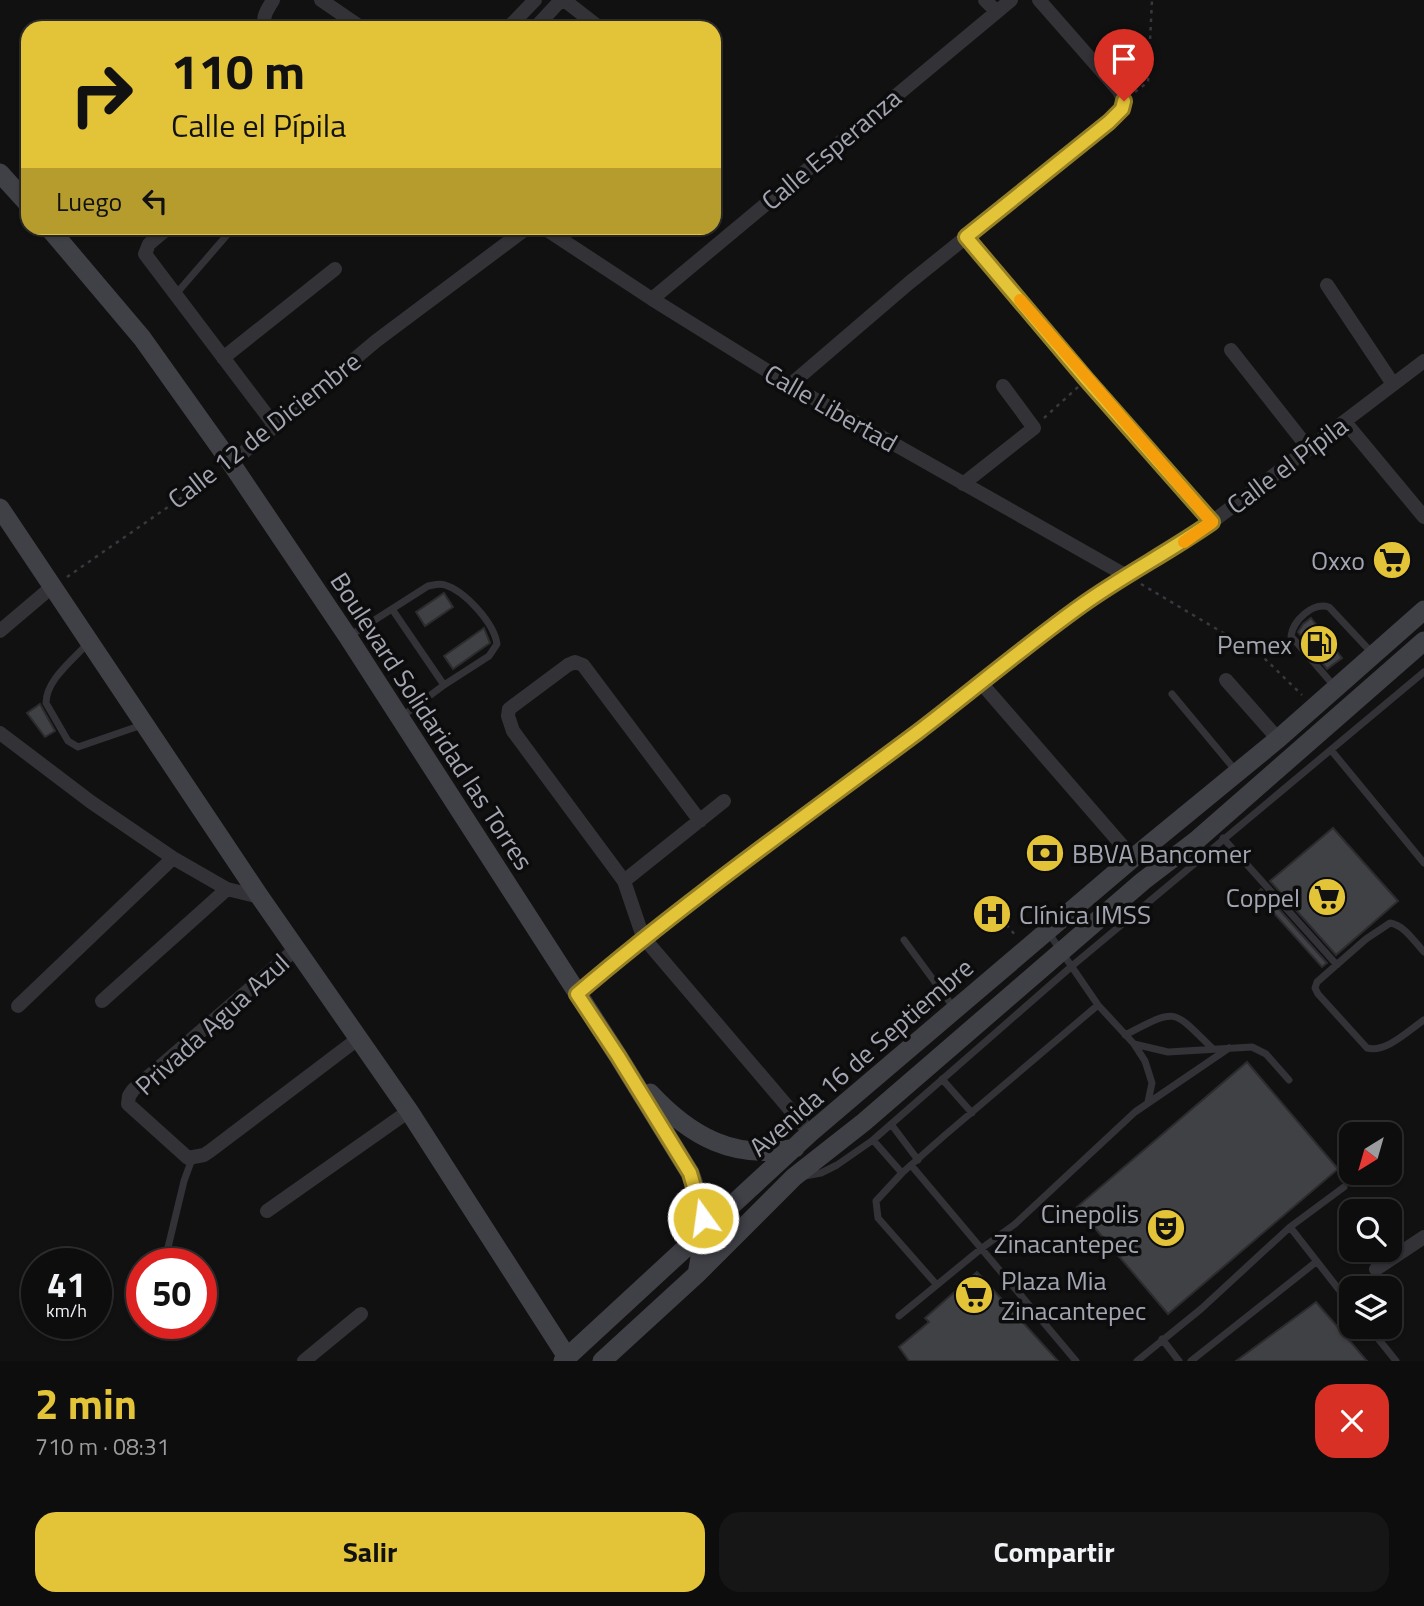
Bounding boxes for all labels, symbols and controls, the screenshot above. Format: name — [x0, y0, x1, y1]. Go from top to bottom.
pin — [1094, 29, 1154, 101]
text: 110 m — [171, 33, 305, 108]
icon: arrive — [1105, 40, 1143, 78]
icon: right — [56, 49, 147, 140]
street label: Calle Esperanza — [753, 79, 909, 219]
text: Calle el Pípila — [171, 101, 346, 149]
text: Luego — [56, 182, 122, 221]
icon: left — [136, 182, 174, 220]
street label: Calle 12 de Diciembre — [159, 342, 369, 518]
street label: Calle Libertad — [757, 354, 905, 462]
street label: Calle el Pípila — [1218, 407, 1356, 523]
supermarket icon: Oxxo — [1371, 539, 1413, 581]
place label: Oxxo — [1311, 541, 1365, 580]
street label: Boulevard Solidaridad las Torres — [321, 564, 543, 878]
fuel station icon: Pemex — [1298, 623, 1340, 665]
place label: Pemex — [1217, 625, 1292, 664]
bank icon: BBVA Bancomer — [1024, 832, 1066, 874]
place label: BBVA Bancomer — [1072, 834, 1251, 873]
supermarket icon: Coppel — [1306, 876, 1348, 918]
place label: Coppel — [1226, 878, 1300, 917]
hospital icon: Clínica IMSS — [971, 893, 1013, 935]
place label: Clínica IMSS — [1019, 895, 1151, 934]
street label: Privada Agua Azul — [126, 944, 298, 1104]
street label: Avenida 16 de Septiembre — [740, 948, 982, 1166]
north arrow — [1339, 1122, 1402, 1185]
map controls — [1339, 1122, 1402, 1339]
position arrow — [666, 1181, 740, 1255]
place label: Cinepolis Zinacantepec — [994, 1194, 1139, 1263]
button: search — [1339, 1199, 1402, 1262]
theatre icon: Cinepolis Zinacantepec — [1145, 1207, 1187, 1249]
speed limit sign: 50 — [126, 1248, 217, 1339]
text: 41 — [47, 1257, 86, 1311]
place label: Plaza Mia Zinacantepec — [1001, 1261, 1146, 1330]
supermarket icon: Plaza Mia Zinacantepec — [953, 1274, 995, 1316]
button: layers — [1339, 1276, 1402, 1339]
text: km/h — [46, 1297, 87, 1324]
text: 2 min — [35, 1371, 137, 1435]
button: close — [1315, 1384, 1389, 1458]
text: 710 m · 08:31 — [35, 1429, 170, 1464]
button: Salir — [35, 1512, 705, 1592]
button: Compartir — [719, 1512, 1389, 1592]

